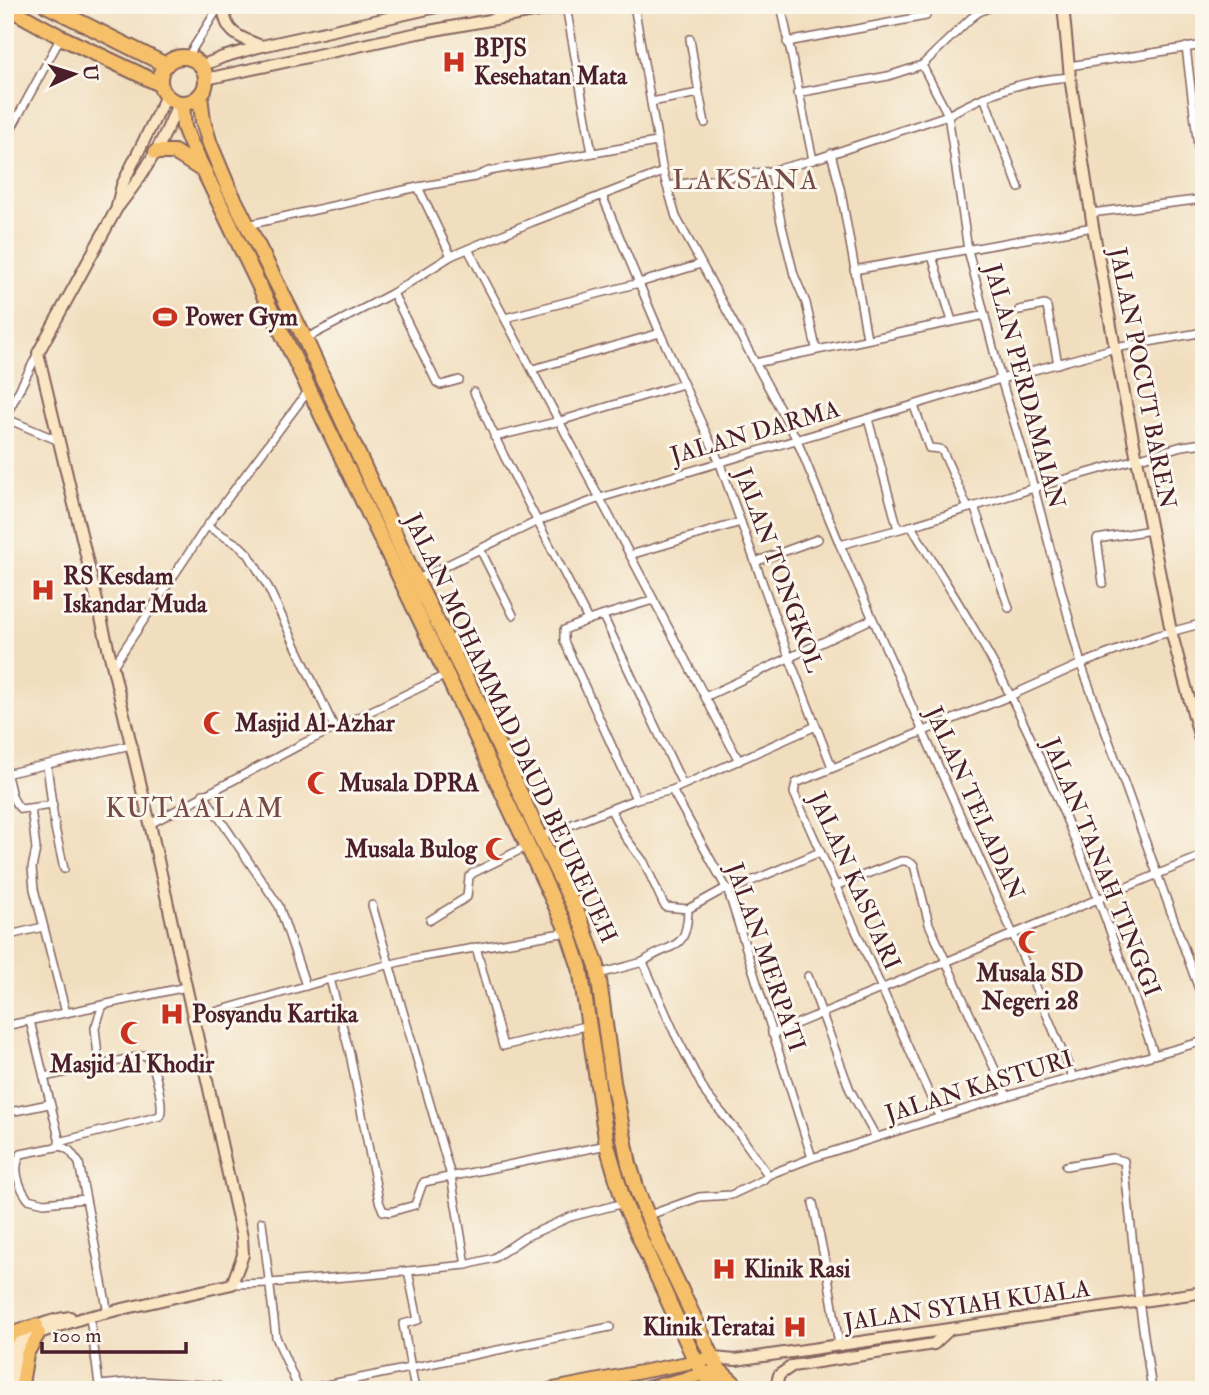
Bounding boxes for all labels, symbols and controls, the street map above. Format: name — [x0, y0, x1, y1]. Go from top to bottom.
place label: BPJS Kesehatan Mata — [474, 33, 628, 92]
north arrow — [38, 38, 108, 108]
hospital icon: BPJS Kesehatan Mata — [440, 48, 468, 76]
text: U — [77, 64, 102, 82]
district label: LAKSANA — [672, 163, 820, 198]
street label: JALAN POCUT BAREN — [1102, 244, 1183, 512]
street label: JALAN PERDAMAIAN — [977, 259, 1072, 513]
place label: Power Gym — [185, 302, 298, 333]
sports icon: Power Gym — [151, 303, 179, 331]
street label: JALAN DARMA — [666, 394, 843, 472]
street label: JALAN TONGKOL — [727, 463, 830, 677]
street label: JALAN MOHAMMAD DAUD BEUREUEH — [397, 507, 624, 948]
place label: RS Kesdam Iskandar Muda — [63, 561, 208, 620]
hospital icon: RS Kesdam Iskandar Muda — [29, 576, 57, 604]
street label: JALAN TELADAN — [918, 701, 1031, 905]
place label: Masjid Al-Azhar — [234, 708, 396, 739]
mosque icon: Masjid Al-Azhar — [201, 709, 229, 737]
street label: JALAN TANAH TINGGI — [1035, 732, 1168, 1001]
place label: Musala DPRA — [338, 768, 480, 799]
mosque icon: Musala DPRA — [305, 769, 333, 797]
street label: JALAN KASUARI — [801, 787, 908, 975]
district label: KUTAALAM — [105, 791, 285, 826]
place label: Musala Bulog — [344, 834, 478, 865]
mosque icon: Musala Bulog — [483, 835, 511, 863]
street label: JALAN MERPATI — [718, 858, 812, 1056]
mosque icon: Musala SD Negeri 28 — [1016, 928, 1044, 956]
place label: Musala SD Negeri 28 — [975, 958, 1084, 1017]
place label: Posyandu Kartika — [192, 999, 359, 1030]
hospital icon: Posyandu Kartika — [158, 1000, 186, 1028]
mosque icon: Masjid Al Khodir — [118, 1019, 146, 1047]
street label: JALAN KASTURI — [881, 1043, 1077, 1130]
place label: Masjid Al Khodir — [49, 1049, 215, 1080]
place label: Klinik Rasi — [744, 1254, 851, 1285]
hospital icon: Klinik Rasi — [710, 1255, 738, 1283]
street label: JALAN SYIAH KUALA — [841, 1273, 1092, 1338]
scale bar — [42, 1311, 186, 1355]
place label: Klinik Teratai — [643, 1312, 776, 1343]
hospital icon: Klinik Teratai — [781, 1313, 809, 1341]
text: 100 m — [52, 1322, 102, 1349]

